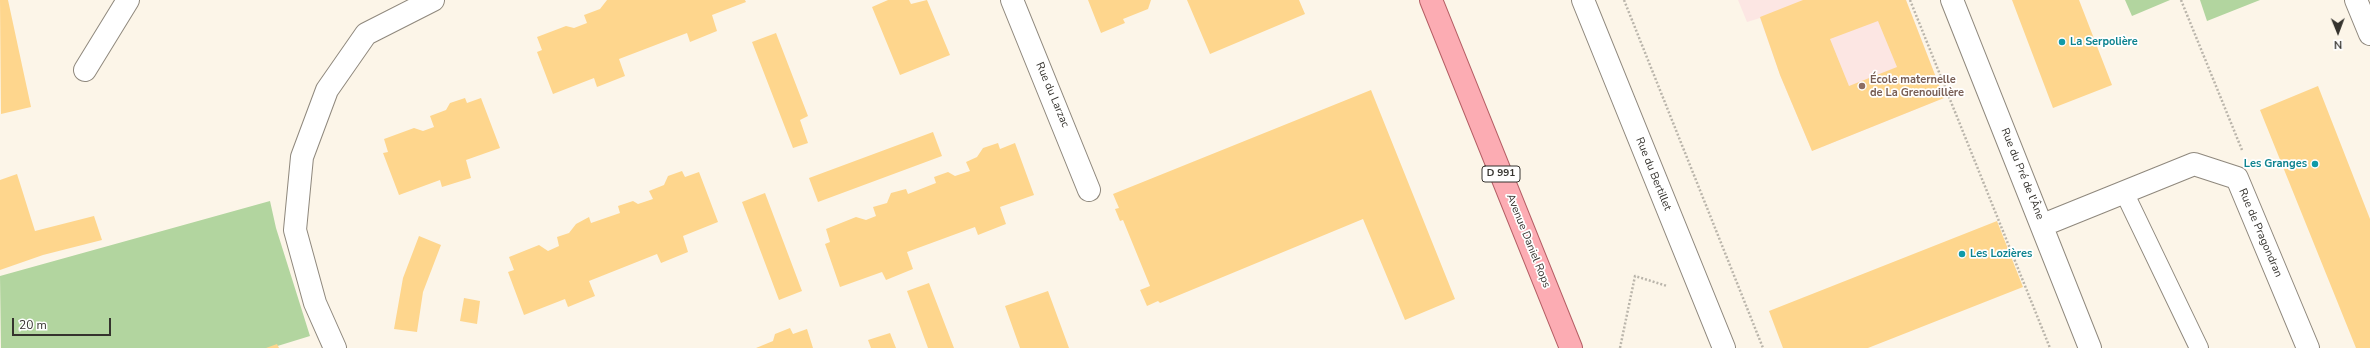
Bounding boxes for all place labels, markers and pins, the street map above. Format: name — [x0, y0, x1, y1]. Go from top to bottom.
place label: La Serpolière — [2070, 35, 2138, 49]
marker: La Serpolière — [2057, 37, 2067, 47]
place label: École maternelle de La Grenouillère — [1870, 73, 1964, 99]
marker: École maternelle de La Grenouillère — [1857, 81, 1867, 91]
place label: Les Granges — [2244, 157, 2307, 171]
marker: Les Granges — [2310, 159, 2320, 169]
place label: Les Lozières — [1970, 247, 2032, 261]
marker: Les Lozières — [1957, 249, 1967, 259]

